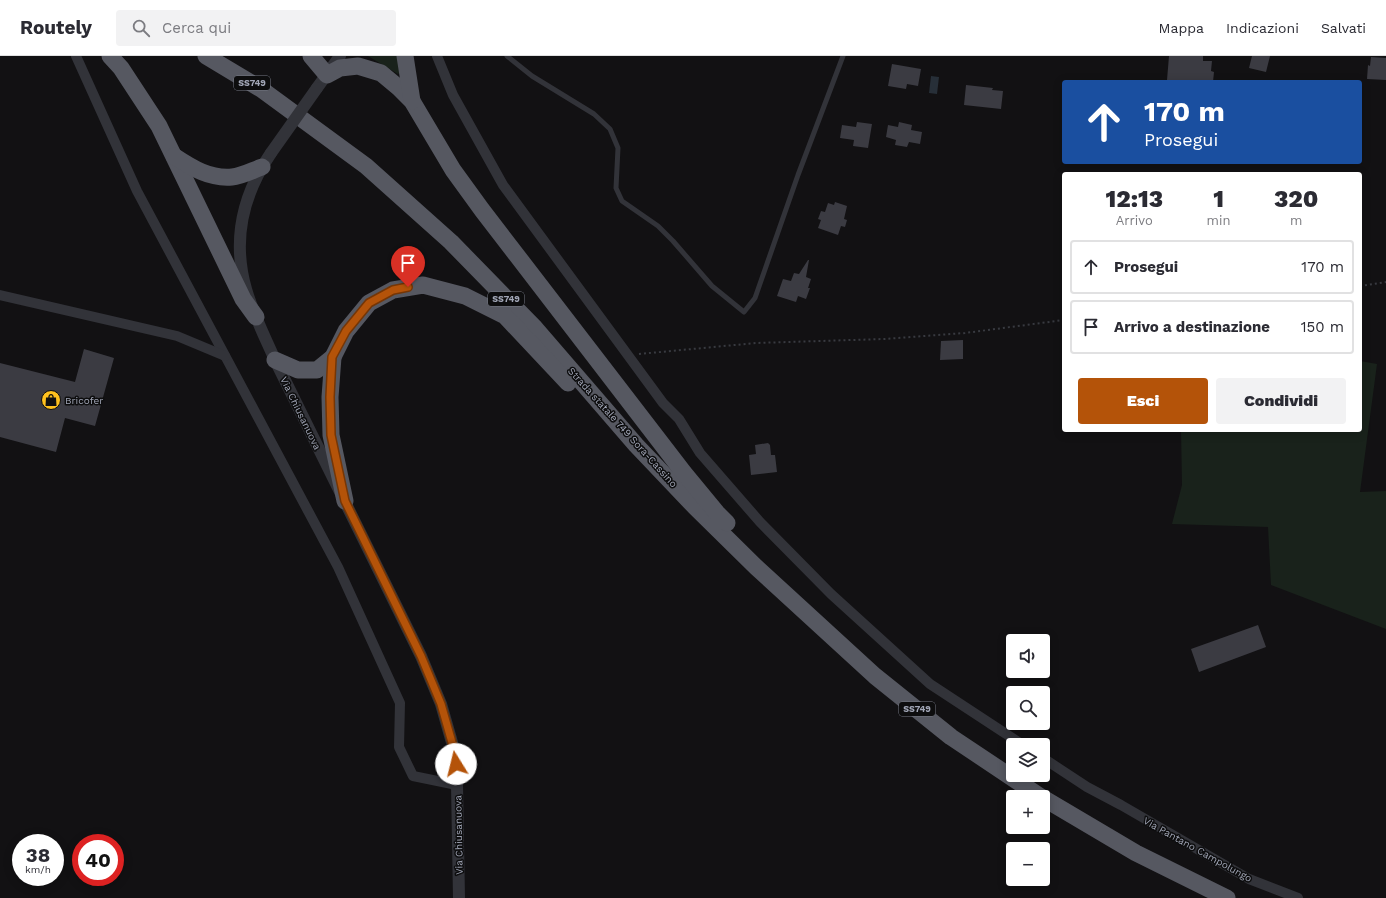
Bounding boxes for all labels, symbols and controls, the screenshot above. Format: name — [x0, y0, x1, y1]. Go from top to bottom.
search box — [116, 10, 396, 46]
text: Routely — [20, 16, 92, 39]
icon: search — [130, 17, 152, 39]
text: Cerca qui — [162, 19, 231, 37]
text: Mappa — [1159, 20, 1204, 36]
text: Indicazioni — [1226, 20, 1299, 36]
text: Salvati — [1321, 20, 1366, 36]
road number: SS749 — [234, 76, 270, 90]
text: 170 m — [1144, 95, 1225, 128]
icon: ahead — [1078, 96, 1130, 148]
text: Prosegui — [1144, 129, 1218, 150]
text: 12:13 — [1106, 185, 1163, 213]
text: 1 — [1213, 185, 1224, 213]
text: 320 — [1274, 185, 1318, 213]
text: Arrivo — [1116, 213, 1153, 228]
text: min — [1207, 213, 1230, 228]
text: m — [1290, 213, 1302, 228]
pin — [391, 246, 425, 287]
icon: arrive — [397, 252, 419, 274]
icon: ahead — [1080, 256, 1102, 278]
text: Prosegui — [1114, 258, 1178, 276]
text: 170 m — [1301, 258, 1344, 276]
road number: SS749 — [488, 292, 524, 306]
icon: arrive — [1080, 316, 1102, 338]
text: Arrivo a destinazione — [1114, 318, 1270, 336]
text: 150 m — [1301, 318, 1344, 336]
street label: Strada statale 749 Sora-Cassino — [566, 365, 679, 490]
street label: Via Chiusanuova — [278, 375, 323, 452]
button: Esci — [1078, 378, 1208, 424]
button: Condividi — [1216, 378, 1346, 424]
shop icon: Bricofer — [40, 389, 62, 411]
place label: Bricofer — [65, 395, 103, 406]
map controls — [1006, 634, 1050, 886]
button: sound — [1006, 634, 1050, 678]
button: search — [1006, 686, 1050, 730]
road number: SS749 — [899, 702, 935, 716]
button: layers — [1006, 738, 1050, 782]
position arrow — [435, 743, 477, 785]
button: + — [1006, 790, 1050, 834]
street label: Via Chiusanuova — [452, 795, 465, 875]
street label: Via Pantano Campolungo — [1142, 815, 1254, 884]
speed limit sign: 40 — [72, 834, 124, 886]
button: − — [1006, 842, 1050, 886]
text: 38 — [26, 843, 50, 867]
text: km/h — [25, 864, 51, 875]

